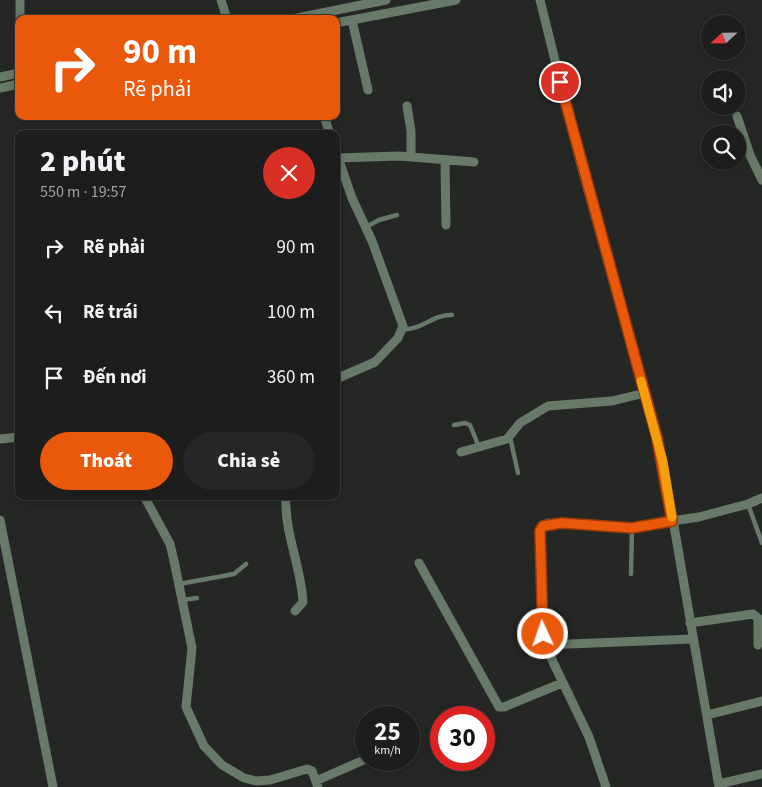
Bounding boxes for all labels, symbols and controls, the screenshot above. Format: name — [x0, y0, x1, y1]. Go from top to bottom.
north arrow — [701, 15, 746, 60]
map controls — [701, 15, 746, 170]
text: 90 m — [123, 27, 197, 77]
icon: right — [40, 35, 105, 100]
pin — [539, 61, 581, 103]
icon: arrive — [546, 68, 574, 96]
button: sound — [701, 70, 746, 115]
text: Rẽ phải — [123, 73, 191, 105]
button: search — [701, 125, 746, 170]
text: 2 phút — [40, 140, 126, 183]
button: close — [263, 147, 315, 199]
text: 550 m · 19:57 — [40, 181, 127, 203]
icon: right — [40, 234, 68, 262]
text: Rẽ phải — [83, 234, 145, 261]
text: 90 m — [277, 234, 315, 261]
icon: left — [40, 299, 68, 327]
text: Rẽ trái — [83, 299, 138, 326]
text: 100 m — [267, 299, 315, 326]
icon: arrive — [40, 364, 68, 392]
text: Đến nơi — [83, 364, 147, 391]
text: 360 m — [267, 364, 315, 391]
button: Thoát — [40, 432, 173, 490]
button: Chia sẻ — [183, 432, 315, 490]
position arrow — [516, 607, 568, 659]
speed limit sign: 30 — [430, 706, 495, 771]
text: 25 — [374, 714, 401, 750]
text: km/h — [374, 742, 401, 759]

